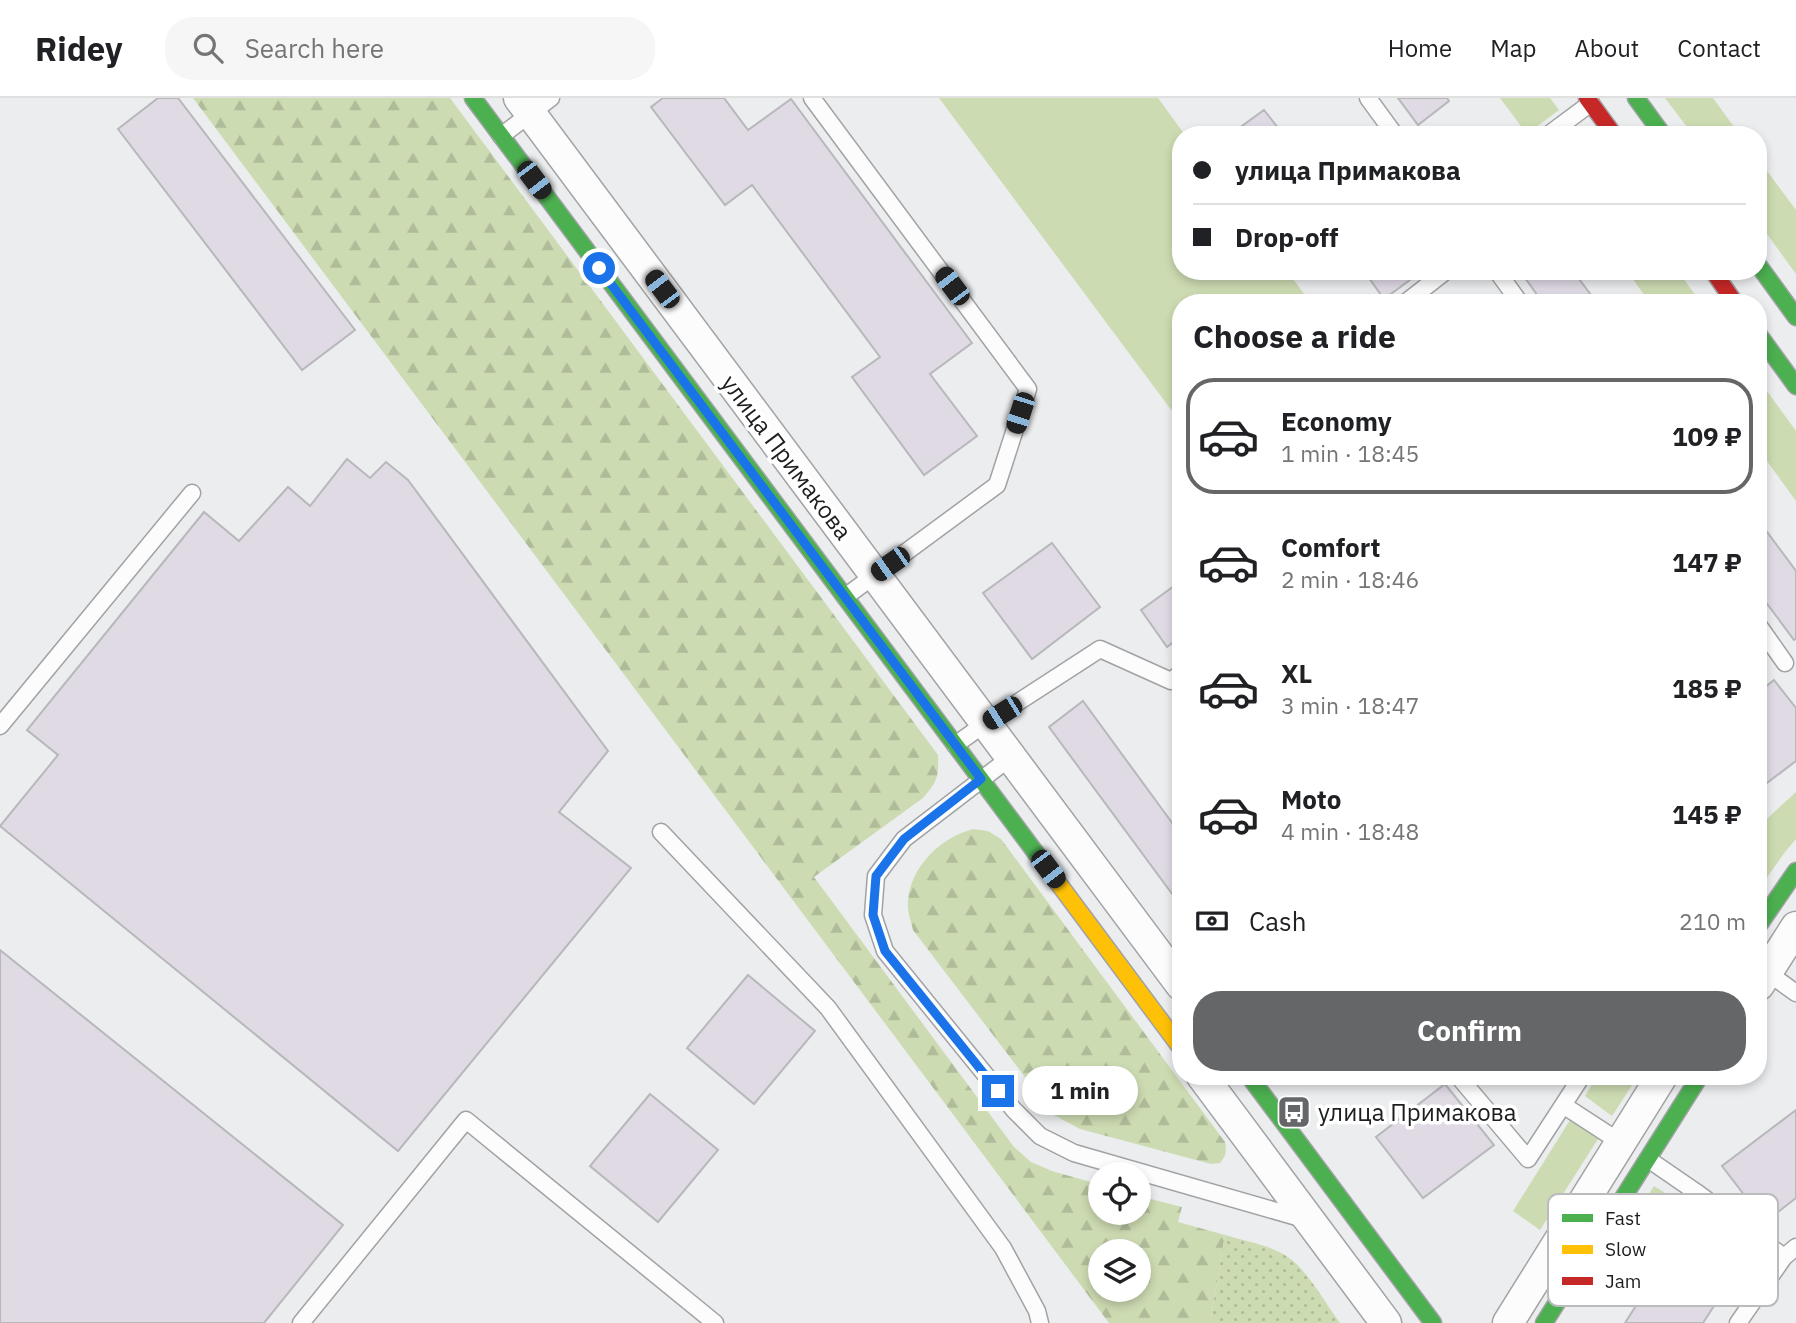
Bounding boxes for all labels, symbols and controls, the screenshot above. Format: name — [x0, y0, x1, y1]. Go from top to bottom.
search box — [165, 17, 655, 80]
text: Ridey — [35, 27, 123, 70]
icon: search — [189, 29, 227, 67]
text: Search here — [245, 31, 384, 65]
text: Home — [1388, 32, 1452, 64]
text: Map — [1490, 32, 1536, 64]
text: About — [1574, 32, 1639, 64]
text: Contact — [1677, 32, 1761, 64]
text: улица Примакова — [1235, 153, 1461, 187]
car — [513, 157, 556, 203]
text: Drop-off — [1235, 220, 1338, 254]
route start — [583, 252, 615, 284]
car — [931, 263, 974, 309]
car — [641, 266, 684, 312]
text: Choose a ride — [1193, 315, 1396, 357]
street label: улица Примакова — [714, 368, 860, 546]
car — [1004, 390, 1037, 436]
text: Economy — [1281, 404, 1392, 438]
icon: car — [1197, 405, 1260, 468]
text: 109 ₽ — [1672, 419, 1742, 453]
text: 1 min · 18:45 — [1281, 438, 1419, 468]
text: Comfort — [1281, 530, 1380, 564]
icon: car — [1197, 531, 1260, 594]
car — [867, 543, 914, 585]
text: 147 ₽ — [1672, 545, 1742, 579]
text: 2 min · 18:46 — [1281, 564, 1419, 594]
text: XL — [1281, 656, 1312, 690]
icon: car — [1197, 657, 1260, 720]
text: 185 ₽ — [1672, 671, 1742, 705]
text: 3 min · 18:47 — [1281, 690, 1419, 720]
car — [979, 693, 1026, 733]
text: Moto — [1281, 782, 1341, 816]
icon: car — [1197, 783, 1260, 846]
text: 145 ₽ — [1672, 797, 1742, 831]
text: 4 min · 18:48 — [1281, 816, 1419, 846]
car — [1027, 846, 1070, 892]
icon: cash — [1193, 902, 1231, 940]
text: Cash — [1249, 904, 1306, 938]
text: 210 m — [1679, 906, 1746, 936]
button: Confirm — [1193, 991, 1746, 1071]
callout: 1 min — [1023, 1066, 1138, 1116]
route end — [982, 1075, 1014, 1107]
text: 1 min — [1050, 1075, 1110, 1105]
bus stop icon: улица Примакова — [1275, 1093, 1313, 1131]
place label: улица Примакова — [1318, 1096, 1517, 1128]
map controls — [1088, 1162, 1151, 1302]
button: locate — [1088, 1162, 1151, 1225]
legend — [1548, 1194, 1778, 1306]
text: Fast — [1605, 1206, 1641, 1230]
text: Slow — [1605, 1237, 1646, 1261]
button: layers — [1088, 1239, 1151, 1302]
text: Jam — [1605, 1269, 1641, 1293]

